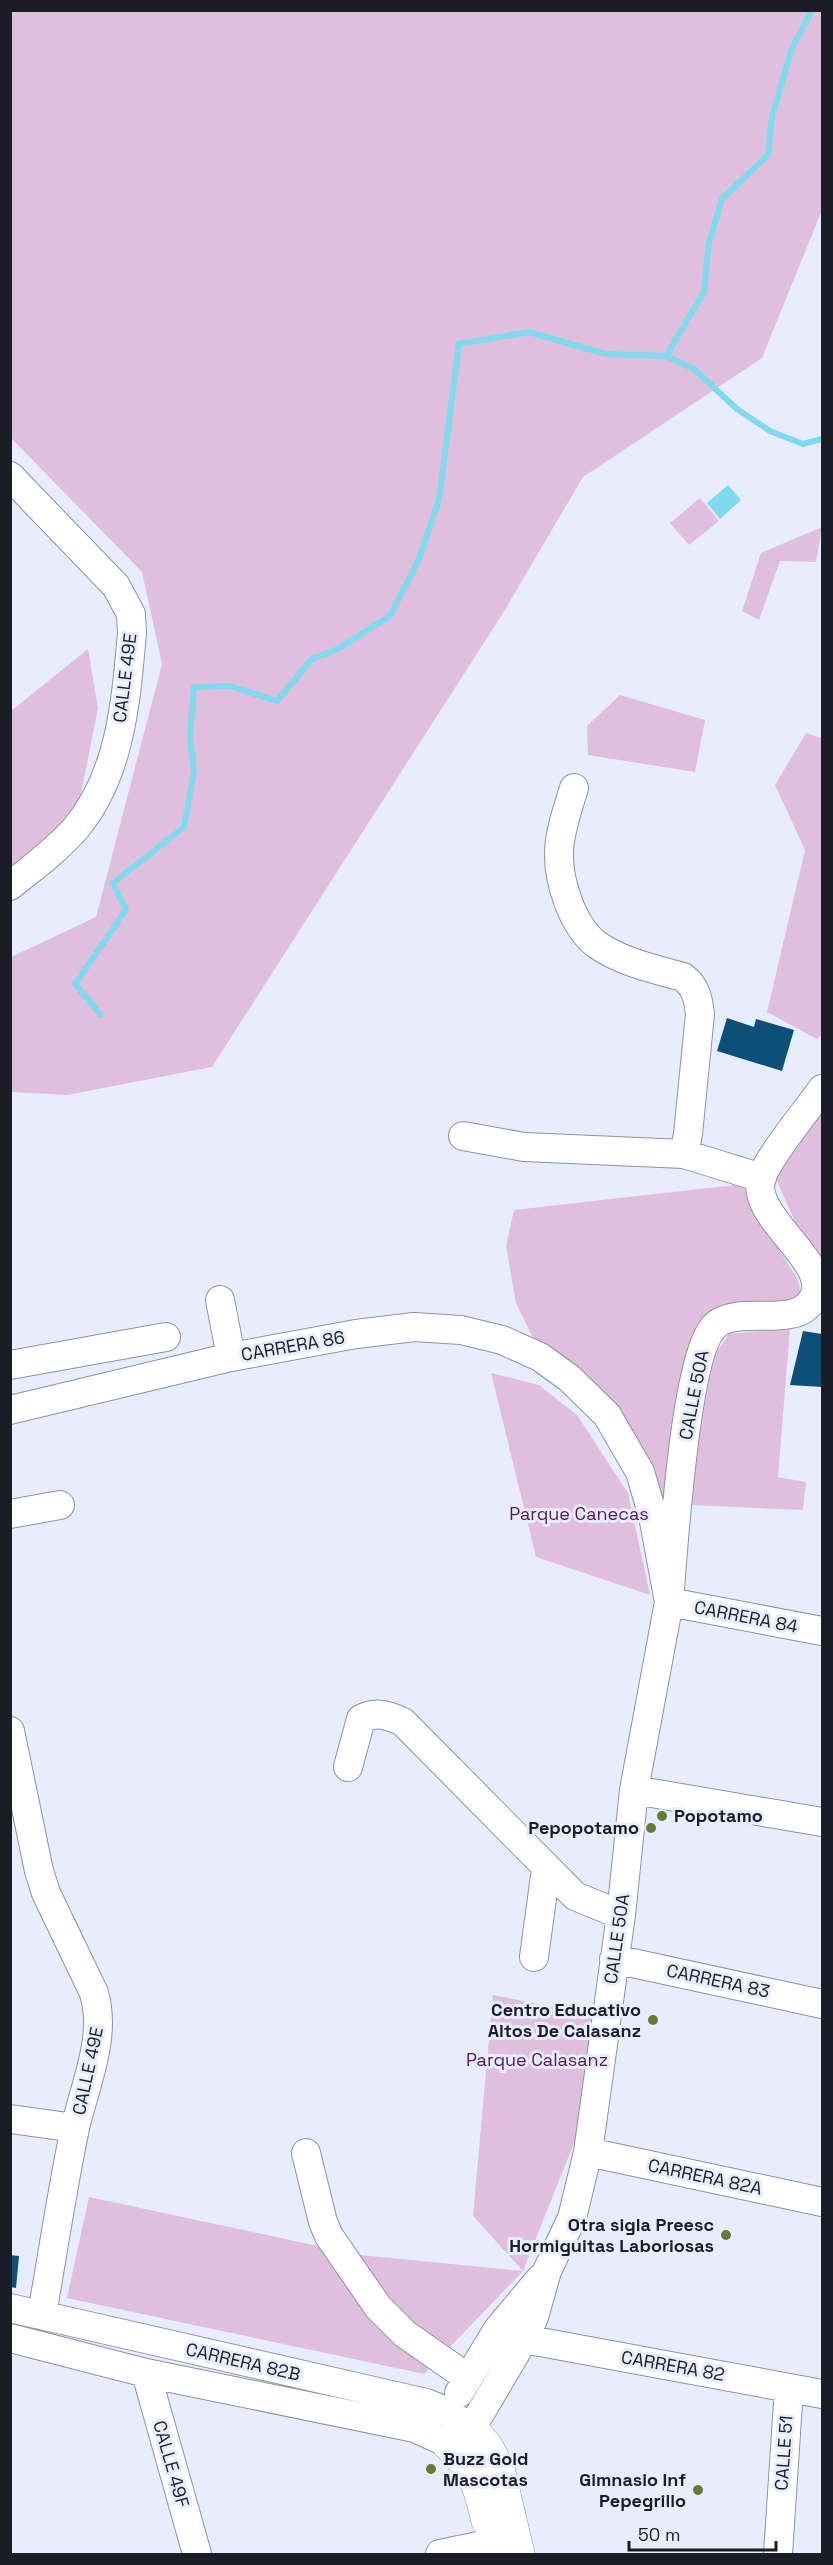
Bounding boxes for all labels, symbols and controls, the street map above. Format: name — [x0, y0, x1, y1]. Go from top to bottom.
street label: CALLE 49E — [108, 632, 141, 724]
street label: CARRERA 86 — [239, 1325, 347, 1366]
street label: CALLE 50A — [674, 1348, 713, 1442]
park label: Parque Canecas — [509, 1502, 649, 1525]
street label: CARRERA 84 — [692, 1595, 800, 1638]
place label: Popotamo — [674, 1804, 763, 1827]
marker: Popotamo — [655, 1809, 669, 1823]
place label: Pepopotamo — [528, 1816, 639, 1839]
marker: Pepopotamo — [644, 1821, 658, 1835]
street label: CALLE 50A — [599, 1892, 634, 1986]
street label: CARRERA 83 — [664, 1958, 772, 2003]
place label: Centro Educativo Altos De Calasanz — [488, 1998, 641, 2042]
marker: Centro Educativo Altos De Calasanz — [646, 2013, 660, 2027]
street label: CALLE 49E — [67, 2025, 108, 2117]
park label: Parque Calasanz — [466, 2048, 608, 2071]
street label: CARRERA 82A — [646, 2153, 764, 2200]
place label: Otra sigla Preesc Hormiguitas Laboriosas — [509, 2213, 714, 2257]
marker: Otra sigla Preesc Hormiguitas Laboriosas — [719, 2228, 733, 2242]
street label: CARRERA 82B — [184, 2337, 303, 2386]
street label: CARRERA 82 — [619, 2345, 727, 2386]
street label: CALLE 51 — [769, 2415, 798, 2491]
street label: CALLE 49F — [148, 2418, 195, 2510]
place label: Buzz Gold Mascotas — [443, 2447, 528, 2491]
marker: Buzz Gold Mascotas — [424, 2462, 438, 2476]
place label: Gimnasio Inf Pepegrillo — [579, 2468, 686, 2512]
marker: Gimnasio Inf Pepegrillo — [691, 2483, 705, 2497]
scale bar — [629, 2514, 776, 2552]
text: 50 m — [638, 2523, 680, 2546]

